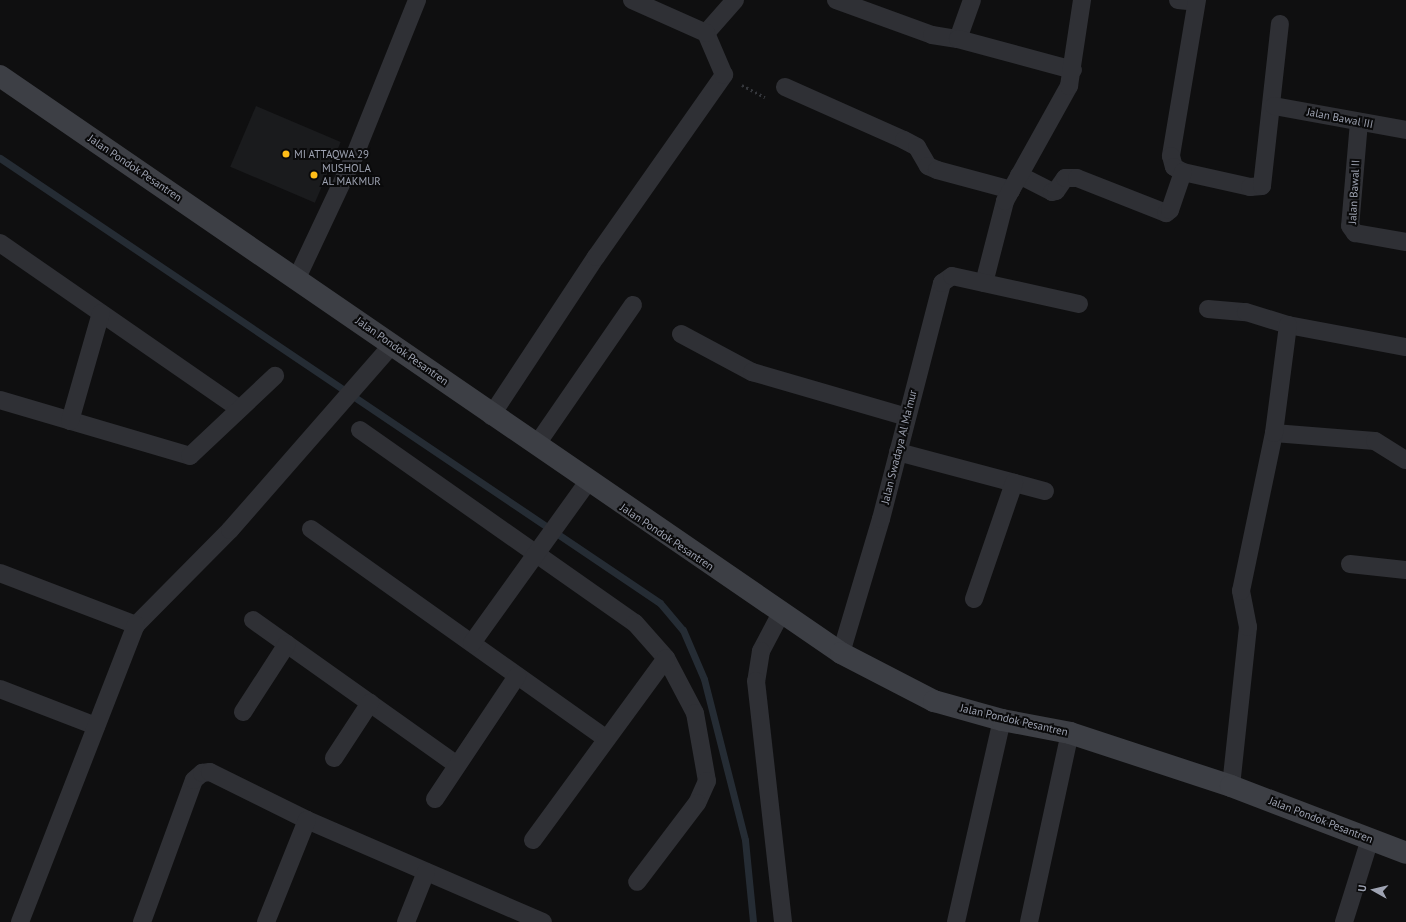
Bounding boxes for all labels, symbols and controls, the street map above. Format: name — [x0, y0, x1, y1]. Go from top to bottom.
street label: Jalan Bawal III — [1306, 105, 1374, 131]
street label: Jalan Pondok Pesantren — [86, 132, 184, 204]
place label: MI ATTAQWA 29 — [294, 147, 370, 161]
marker: MI ATTAQWA 29 — [281, 149, 291, 159]
street label: Jalan Bawal II — [1346, 160, 1362, 224]
place label: MUSHOLA AL MAKMUR — [322, 162, 381, 188]
marker: MUSHOLA AL MAKMUR — [309, 170, 319, 180]
street label: Jalan Pondok Pesantren — [353, 314, 451, 388]
street label: Jalan Swadaya Al Ma'mur — [878, 388, 920, 506]
street label: Jalan Pondok Pesantren — [618, 501, 716, 573]
street label: Jalan Pondok Pesantren — [959, 701, 1069, 739]
street label: Jalan Pondok Pesantren — [1267, 794, 1375, 846]
north arrow — [1354, 870, 1394, 910]
text: U — [1355, 884, 1370, 893]

